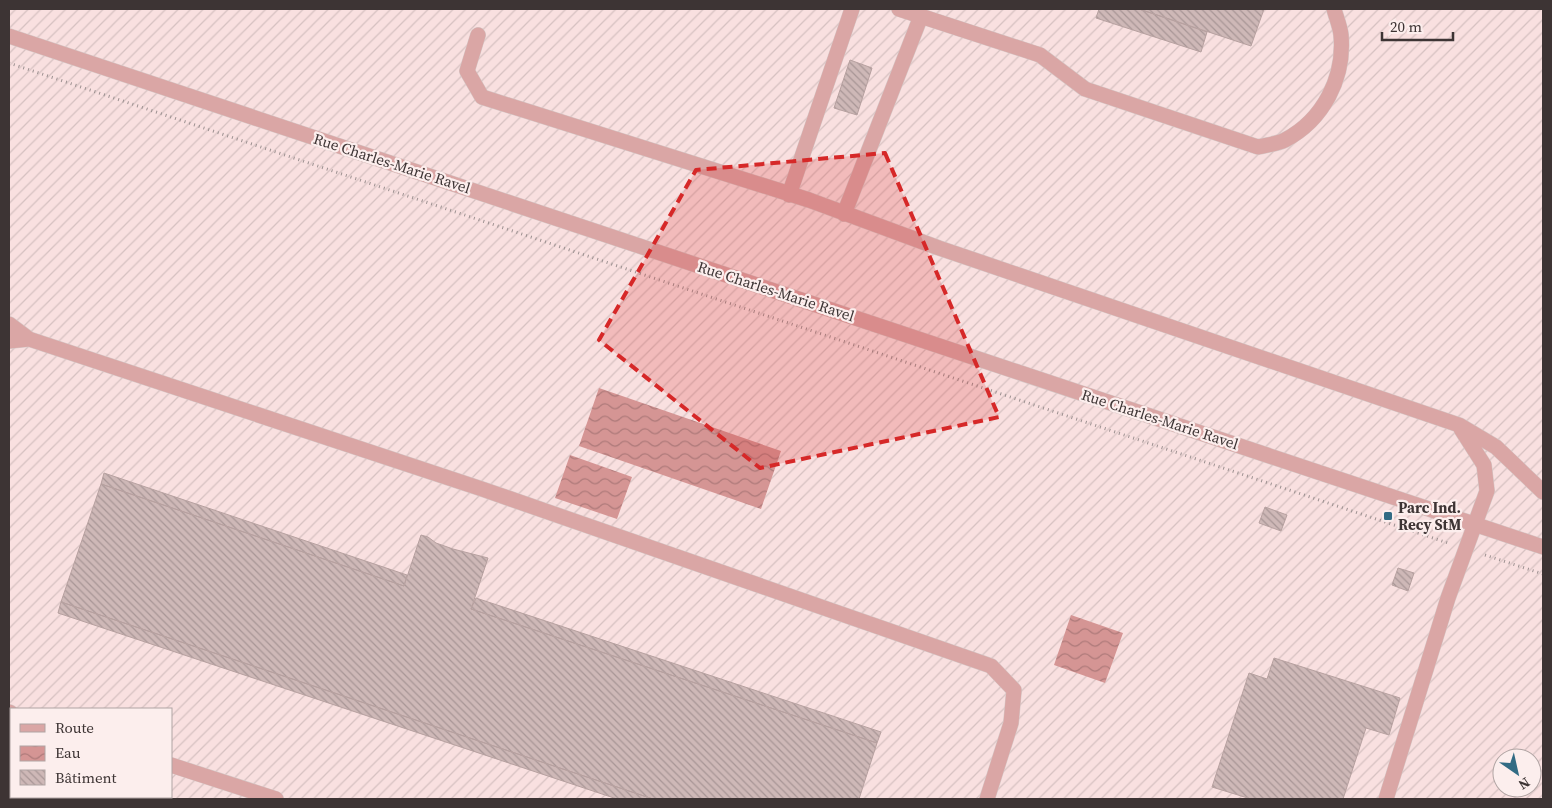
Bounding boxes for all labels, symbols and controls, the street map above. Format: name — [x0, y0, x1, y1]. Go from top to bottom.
scale bar — [1382, 10, 1453, 42]
text: 20 m — [1390, 16, 1422, 37]
street label: Rue Charles-Marie Ravel — [311, 128, 474, 198]
street label: Rue Charles-Marie Ravel — [695, 256, 858, 326]
street label: Rue Charles-Marie Ravel — [1079, 384, 1242, 454]
place label: Parc Ind. Recy StM — [1398, 497, 1461, 535]
marker: Parc Ind. Recy StM — [1382, 510, 1394, 522]
legend — [10, 708, 172, 798]
text: Route — [55, 717, 94, 738]
text: Eau — [55, 742, 81, 763]
north arrow — [1492, 748, 1542, 798]
text: Bâtiment — [55, 767, 117, 788]
text: N — [1514, 773, 1534, 795]

